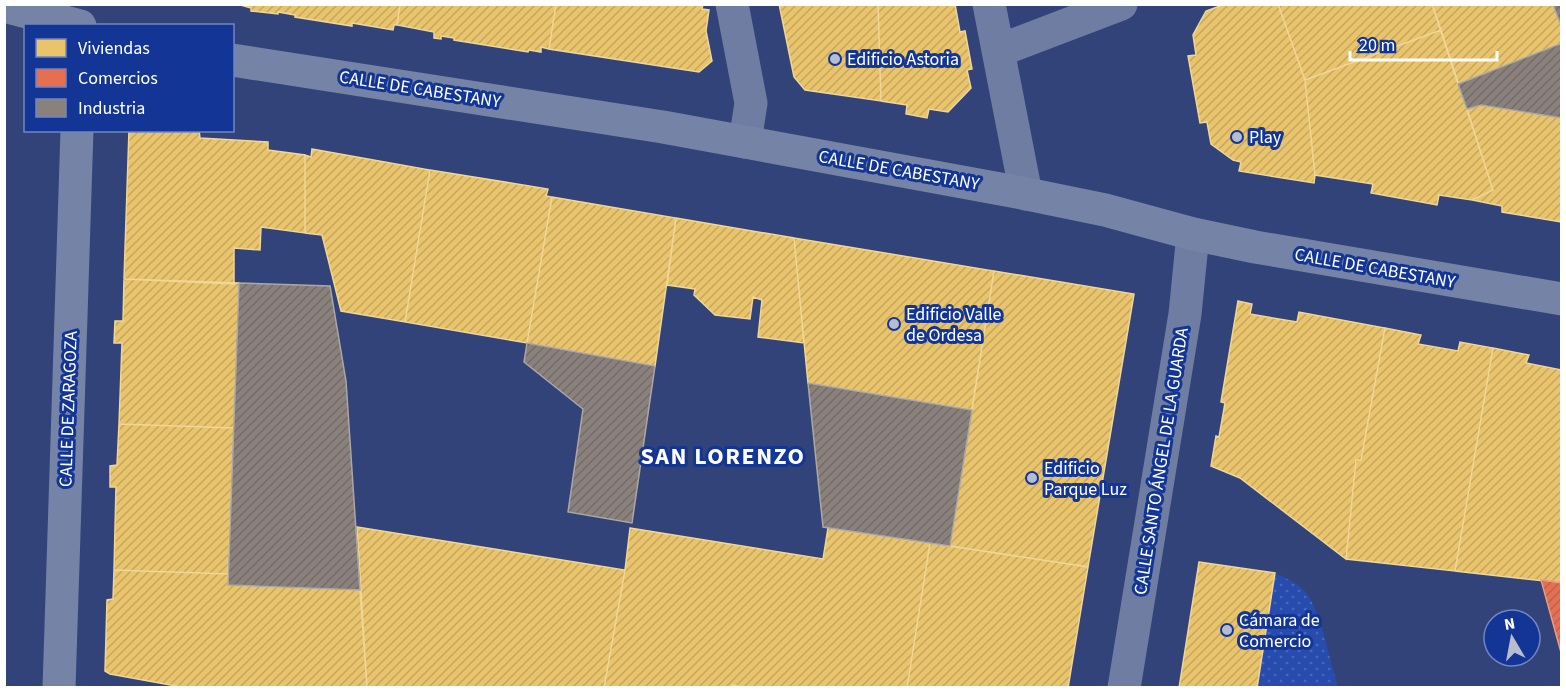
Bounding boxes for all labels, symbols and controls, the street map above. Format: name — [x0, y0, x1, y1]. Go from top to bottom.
legend — [24, 24, 234, 132]
scale bar — [1350, 24, 1497, 62]
text: 20 m — [1359, 33, 1395, 58]
text: Viviendas — [78, 36, 150, 61]
place label: Edificio Astoria — [847, 47, 959, 72]
marker: Edificio Astoria — [828, 52, 842, 66]
street label: CALLE DE CABESTANY — [337, 64, 503, 115]
text: Comercios — [78, 66, 158, 91]
text: Industria — [78, 96, 145, 121]
place label: Play — [1249, 125, 1282, 150]
marker: Play — [1230, 130, 1244, 144]
street label: CALLE DE CABESTANY — [816, 144, 982, 197]
street label: CALLE DE CABESTANY — [1292, 242, 1458, 295]
place label: Edificio Valle de Ordesa — [906, 302, 1002, 348]
marker: Edificio Valle de Ordesa — [887, 317, 901, 331]
street label: CALLE SANTO ÁNGEL DE LA GUARDA — [1128, 325, 1195, 596]
street label: CALLE DE ZARAGOZA — [53, 330, 84, 487]
district label: SAN LORENZO — [640, 439, 806, 474]
place label: Edificio Parque Luz — [1044, 456, 1127, 502]
marker: Edificio Parque Luz — [1025, 471, 1039, 485]
place label: Cámara de Comercio — [1239, 608, 1320, 654]
north arrow — [1482, 608, 1542, 668]
text: N — [1502, 612, 1517, 636]
marker: Cámara de Comercio — [1220, 623, 1234, 637]

